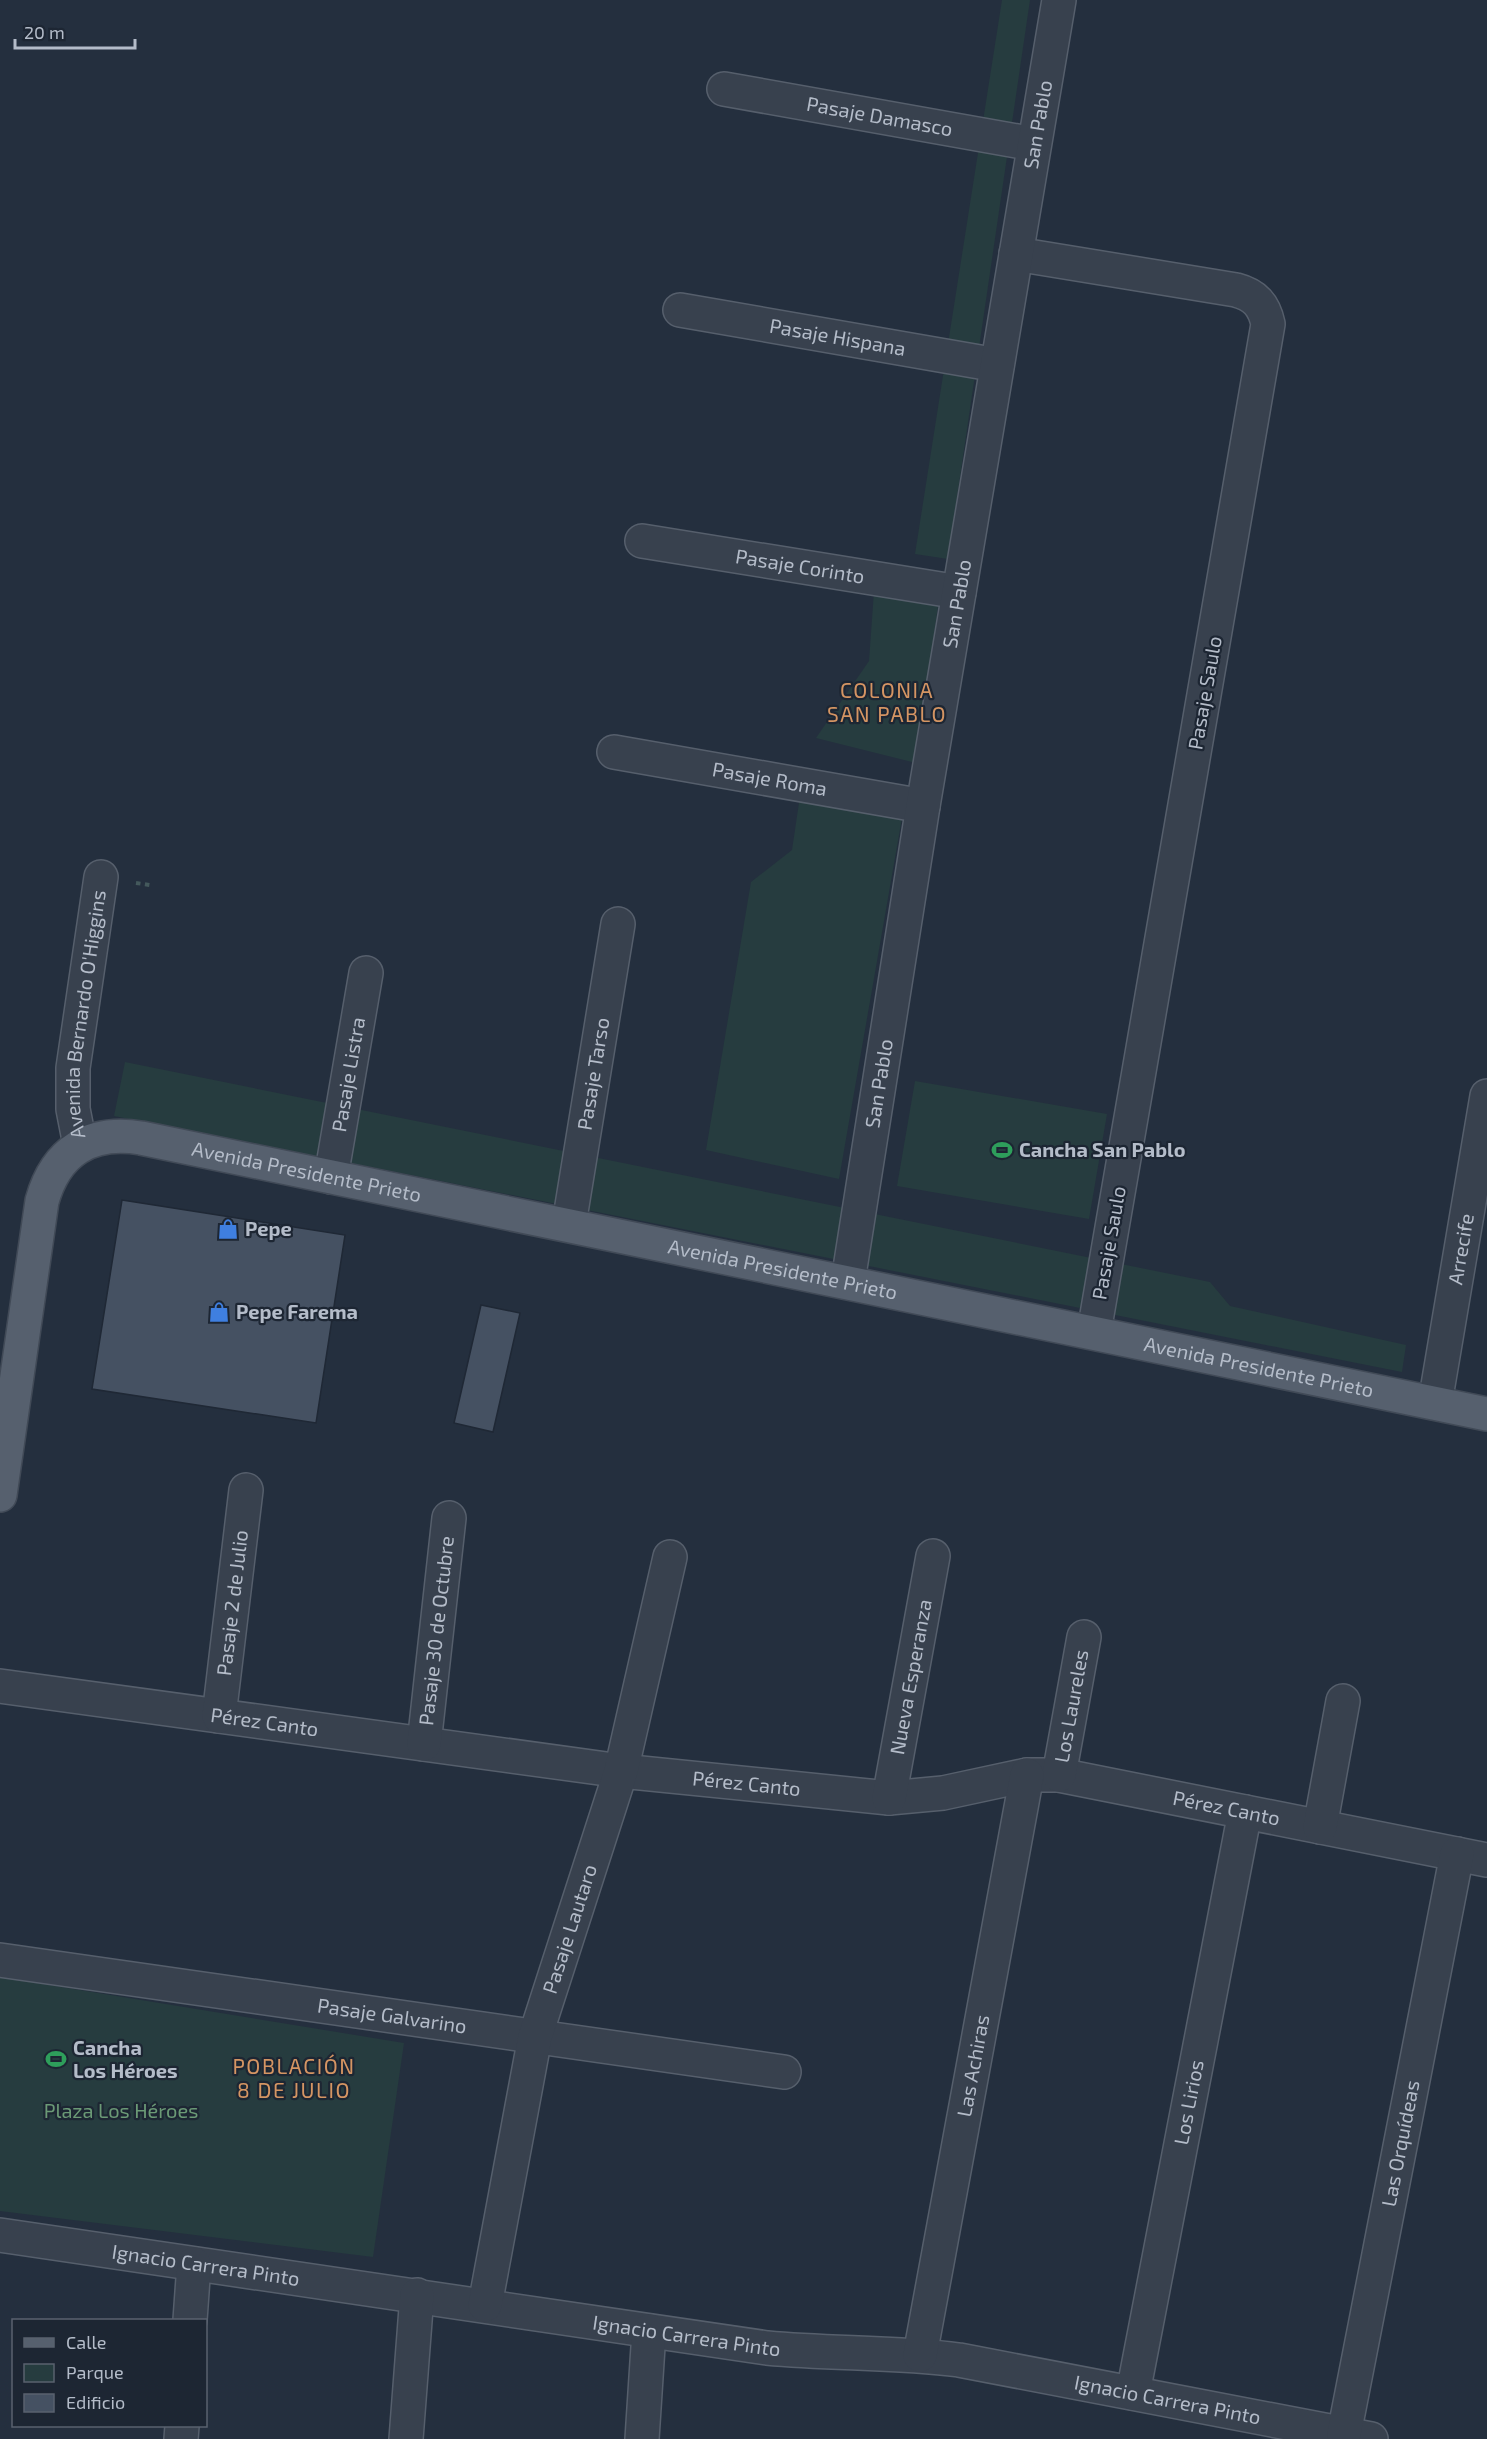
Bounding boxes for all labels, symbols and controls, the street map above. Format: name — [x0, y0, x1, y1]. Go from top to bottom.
scale bar — [15, 12, 135, 50]
text: 20 m — [24, 21, 65, 43]
street label: San Pablo — [1018, 78, 1056, 171]
street label: Pasaje Damasco — [805, 91, 955, 140]
street label: Pasaje Hispana — [768, 313, 908, 360]
street label: Pasaje Corinto — [734, 543, 866, 588]
street label: San Pablo — [937, 557, 975, 650]
street label: Pasaje Saulo — [1182, 634, 1226, 752]
district label: COLONIA SAN PABLO — [827, 677, 947, 726]
street label: Pasaje Roma — [710, 756, 829, 800]
street label: Avenida Bernardo O'Higgins — [60, 888, 110, 1141]
street label: Pasaje Listra — [326, 1015, 369, 1134]
street label: Pasaje Tarso — [571, 1016, 614, 1132]
street label: San Pablo — [859, 1037, 897, 1129]
street label: Avenida Presidente Prieto — [190, 1136, 424, 1206]
place label: Cancha San Pablo — [1019, 1137, 1185, 1161]
sports icon: Cancha San Pablo — [990, 1138, 1014, 1162]
street label: Pasaje Saulo — [1086, 1184, 1130, 1302]
street label: Arrecife — [1442, 1212, 1478, 1286]
place label: Pepe — [245, 1216, 292, 1240]
shop icon: Pepe — [216, 1217, 240, 1241]
street label: Avenida Presidente Prieto — [666, 1233, 900, 1304]
place label: Pepe Farema — [236, 1299, 358, 1323]
shop icon: Pepe Farema — [207, 1300, 231, 1324]
street label: Avenida Presidente Prieto — [1142, 1331, 1376, 1401]
street label: Pasaje 2 de Julio — [211, 1528, 252, 1677]
street label: Pasaje 30 de Octubre — [413, 1535, 458, 1727]
street label: Nueva Esperanza — [884, 1597, 936, 1757]
street label: Los Laureles — [1048, 1648, 1092, 1764]
street label: Pérez Canto — [209, 1702, 320, 1740]
street label: Pérez Canto — [691, 1765, 802, 1800]
street label: Pérez Canto — [1171, 1785, 1282, 1830]
street label: Pasaje Lautaro — [537, 1861, 601, 1997]
street label: Pasaje Galvarino — [316, 1992, 468, 2038]
street label: Las Achiras — [951, 2013, 994, 2119]
place label: Cancha Los Héroes — [73, 2035, 178, 2082]
sports icon: Cancha Los Héroes — [44, 2047, 68, 2071]
district label: POBLACIÓN 8 DE JULIO — [232, 2053, 356, 2102]
street label: Los Lirios — [1168, 2058, 1208, 2147]
street label: Las Orquídeas — [1376, 2078, 1424, 2209]
park label: Plaza Los Héroes — [44, 2098, 198, 2122]
street label: Ignacio Carrera Pinto — [110, 2239, 301, 2290]
street label: Ignacio Carrera Pinto — [591, 2309, 781, 2360]
legend — [12, 2319, 207, 2427]
text: Calle — [66, 2331, 107, 2353]
text: Parque — [66, 2361, 124, 2383]
street label: Ignacio Carrera Pinto — [1072, 2369, 1263, 2429]
text: Edificio — [66, 2391, 125, 2413]

